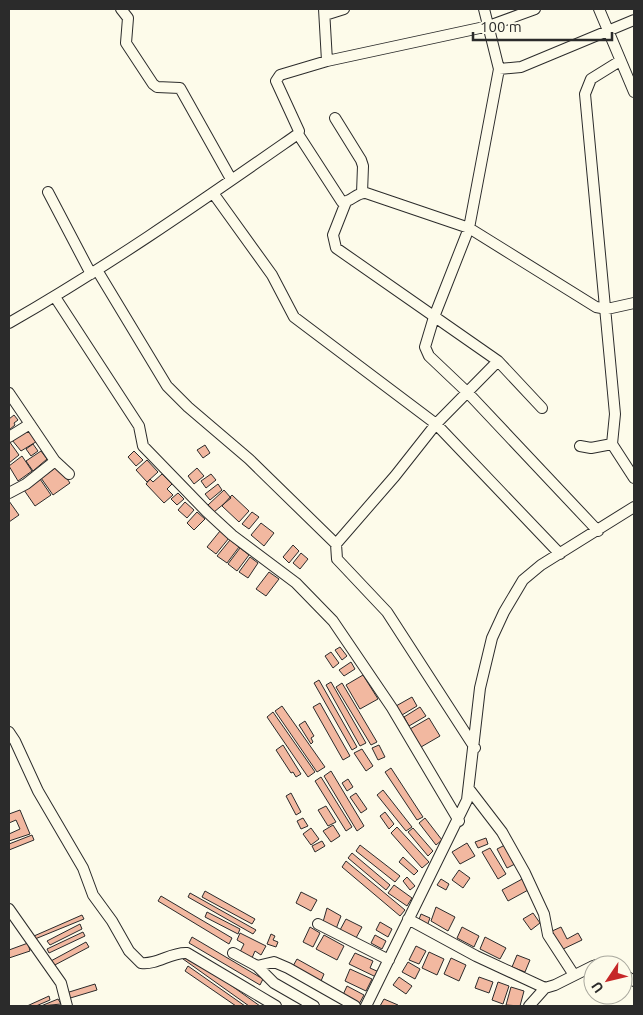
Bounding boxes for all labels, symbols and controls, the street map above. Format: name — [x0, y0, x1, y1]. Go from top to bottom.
scale bar — [473, 10, 612, 42]
text: 100 m — [480, 18, 522, 35]
north arrow — [583, 955, 633, 1005]
text: U — [588, 979, 607, 996]

